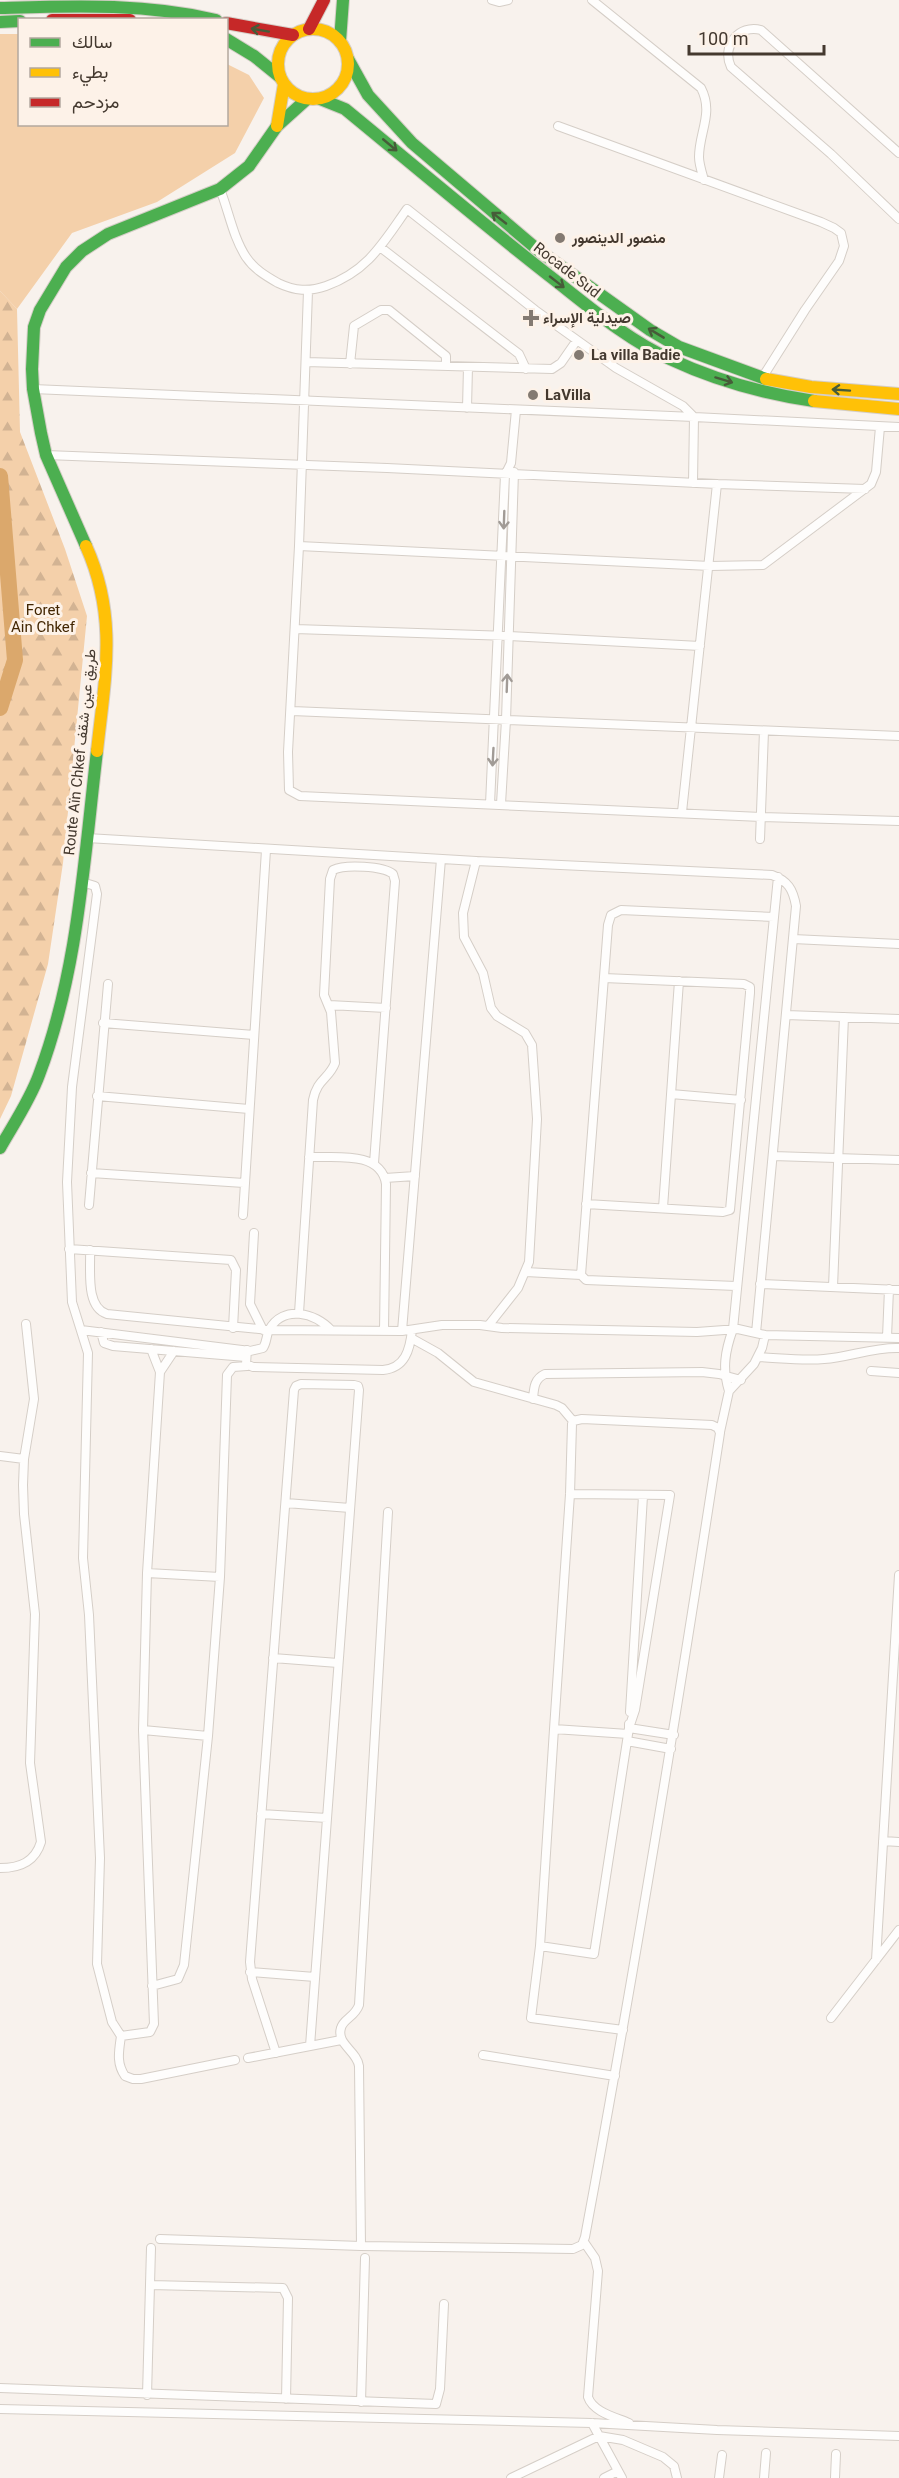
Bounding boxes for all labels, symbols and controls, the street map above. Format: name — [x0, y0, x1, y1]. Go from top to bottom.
legend — [18, 18, 228, 126]
scale bar — [689, 18, 824, 56]
one-way arrow — [250, 24, 270, 35]
text: 100 m — [698, 28, 749, 49]
text: سالك — [72, 31, 112, 52]
text: بطيء — [72, 61, 108, 87]
text: مزدحم — [72, 91, 119, 114]
one-way arrow — [382, 139, 398, 152]
one-way arrow — [491, 212, 507, 225]
place label: منصور الدينصور — [571, 229, 666, 247]
marker: منصور الدينصور — [553, 231, 567, 245]
street label: Rocade Sud — [530, 238, 604, 302]
one-way arrow — [549, 276, 565, 289]
place label: صيدلية الإسراء — [543, 309, 631, 328]
marker: صيدلية الإسراء — [524, 311, 538, 325]
one-way arrow — [648, 327, 665, 339]
place label: La villa Badie — [591, 346, 680, 364]
marker: La villa Badie — [572, 348, 586, 362]
one-way arrow — [714, 375, 733, 386]
one-way arrow — [831, 384, 851, 395]
place label: LaVilla — [545, 386, 591, 404]
marker: LaVilla — [526, 388, 540, 402]
one-way arrow — [498, 509, 509, 529]
park label: Foret Ain Chkef — [11, 601, 76, 636]
street label: Route Aïn Chkef طريق عين شقف — [60, 648, 101, 856]
one-way arrow — [502, 673, 513, 693]
one-way arrow — [488, 746, 499, 766]

